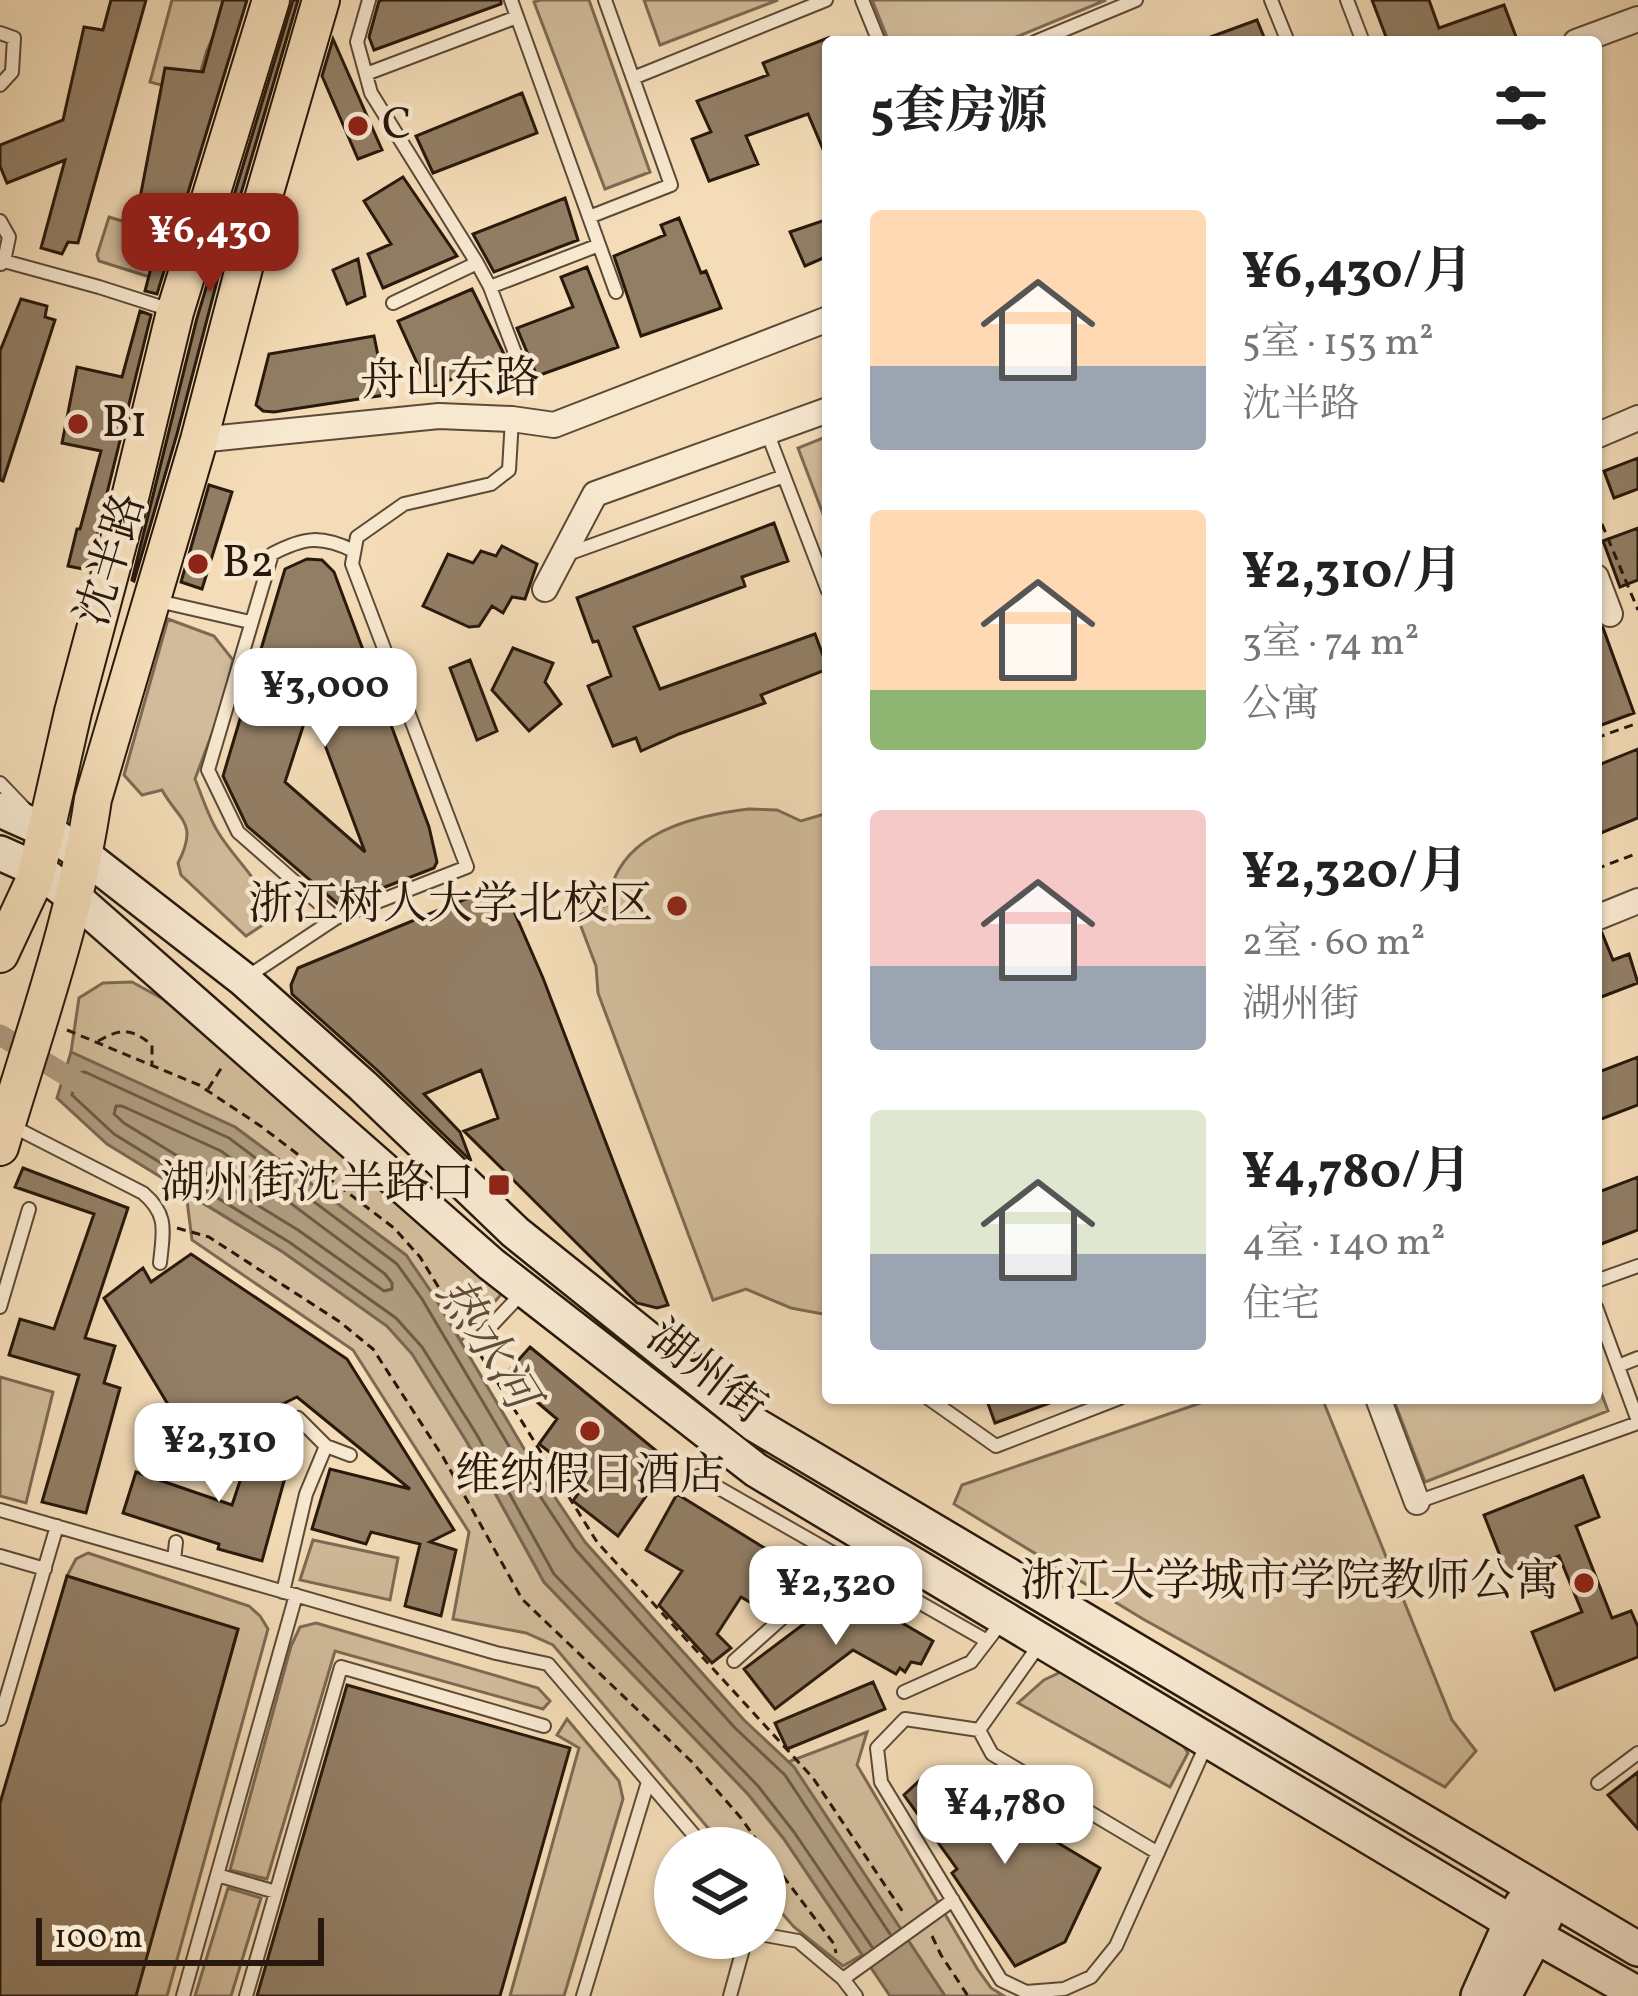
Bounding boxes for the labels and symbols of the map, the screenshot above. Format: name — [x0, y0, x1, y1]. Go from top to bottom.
place label: C — [382, 95, 411, 158]
marker: C — [345, 113, 371, 139]
pin: ¥6,430 — [112, 193, 308, 295]
street label: 舟山东路 — [359, 349, 541, 415]
place label: B1 — [102, 393, 148, 456]
marker: B1 — [65, 411, 91, 437]
street label: 沈半路 — [63, 486, 163, 634]
place label: B2 — [222, 533, 274, 596]
marker: B2 — [185, 551, 211, 577]
pin: ¥3,000 — [227, 648, 423, 750]
place label: 浙江树人大学北校区 — [248, 875, 653, 938]
marker: 浙江树人大学北校区 — [664, 893, 690, 919]
place label: 湖州街沈半路口 — [160, 1154, 475, 1217]
marker: 湖州街沈半路口 — [486, 1172, 512, 1198]
water label: 热水河 — [418, 1266, 556, 1431]
street label: 湖州街 — [632, 1308, 778, 1440]
pin: ¥2,310 — [121, 1403, 317, 1505]
marker: 维纳假日酒店 — [577, 1418, 603, 1444]
place label: 维纳假日酒店 — [455, 1446, 725, 1509]
pin: ¥2,320 — [738, 1546, 934, 1648]
place label: 浙江大学城市学院教师公寓 — [1020, 1552, 1560, 1615]
marker: 浙江大学城市学院教师公寓 — [1571, 1570, 1597, 1596]
pin: ¥4,780 — [907, 1765, 1103, 1867]
scale bar — [36, 1912, 324, 1965]

